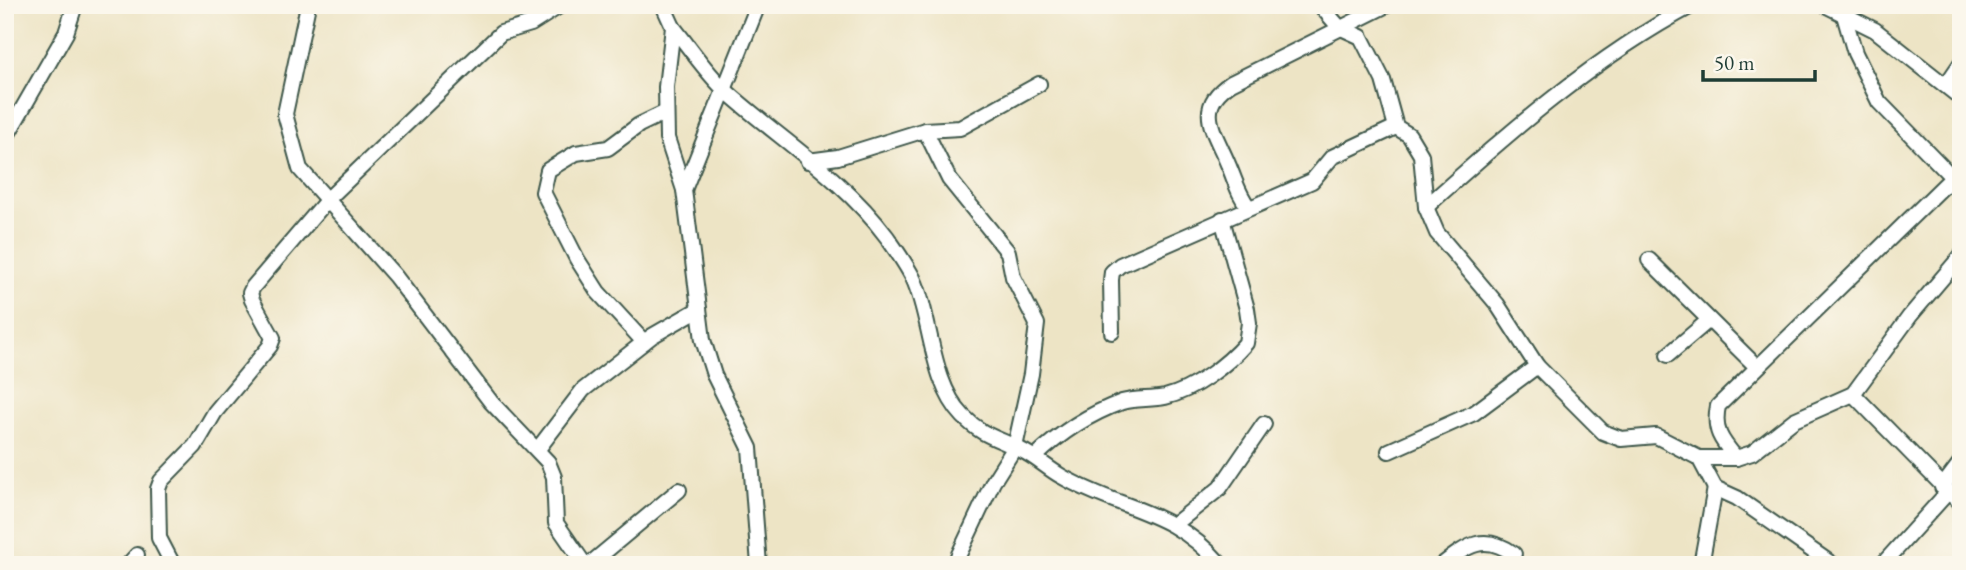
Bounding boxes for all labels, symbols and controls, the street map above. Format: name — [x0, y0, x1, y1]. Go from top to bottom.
scale bar — [1703, 38, 1815, 82]
text: 50 m — [1714, 49, 1755, 76]

